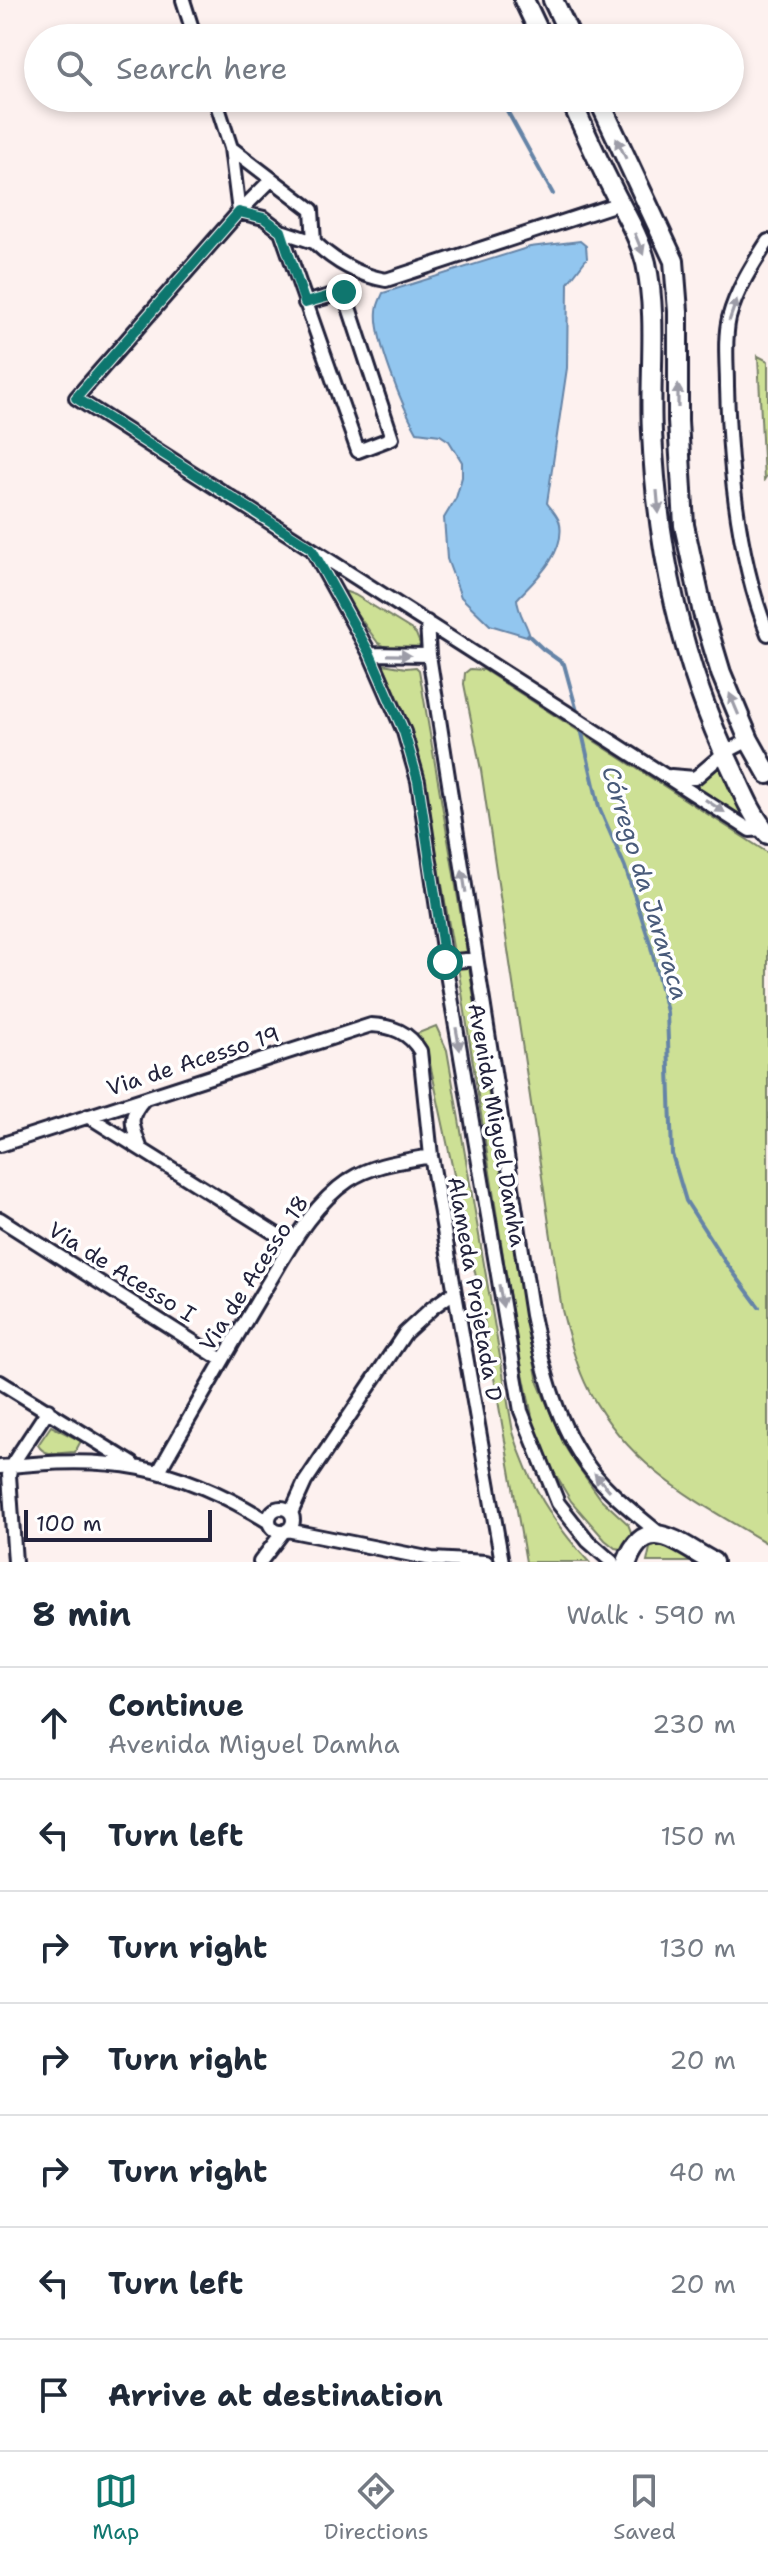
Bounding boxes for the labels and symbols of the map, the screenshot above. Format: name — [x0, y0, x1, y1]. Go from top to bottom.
one-way arrow — [615, 136, 628, 159]
one-way arrow — [633, 232, 646, 256]
route end — [326, 274, 362, 310]
one-way arrow — [728, 298, 740, 322]
one-way arrow — [672, 383, 684, 408]
one-way arrow — [652, 490, 665, 515]
one-way arrow — [387, 649, 412, 661]
one-way arrow — [727, 692, 741, 716]
water label: Córrego da Jararaca — [594, 762, 696, 1004]
one-way arrow — [704, 799, 726, 813]
one-way arrow — [457, 869, 470, 894]
route start — [427, 944, 463, 980]
street label: Avenida Miguel Damha — [461, 1001, 533, 1249]
street label: Via de Acesso 19 — [103, 1019, 283, 1103]
one-way arrow — [452, 1027, 465, 1052]
street label: Alameda Projetada D — [441, 1175, 509, 1403]
street label: Via de Acesso 18 — [193, 1189, 315, 1357]
street label: Via de Acesso I — [43, 1215, 201, 1329]
one-way arrow — [496, 1283, 508, 1308]
one-way arrow — [593, 1472, 611, 1491]
scale bar — [24, 1506, 212, 1542]

